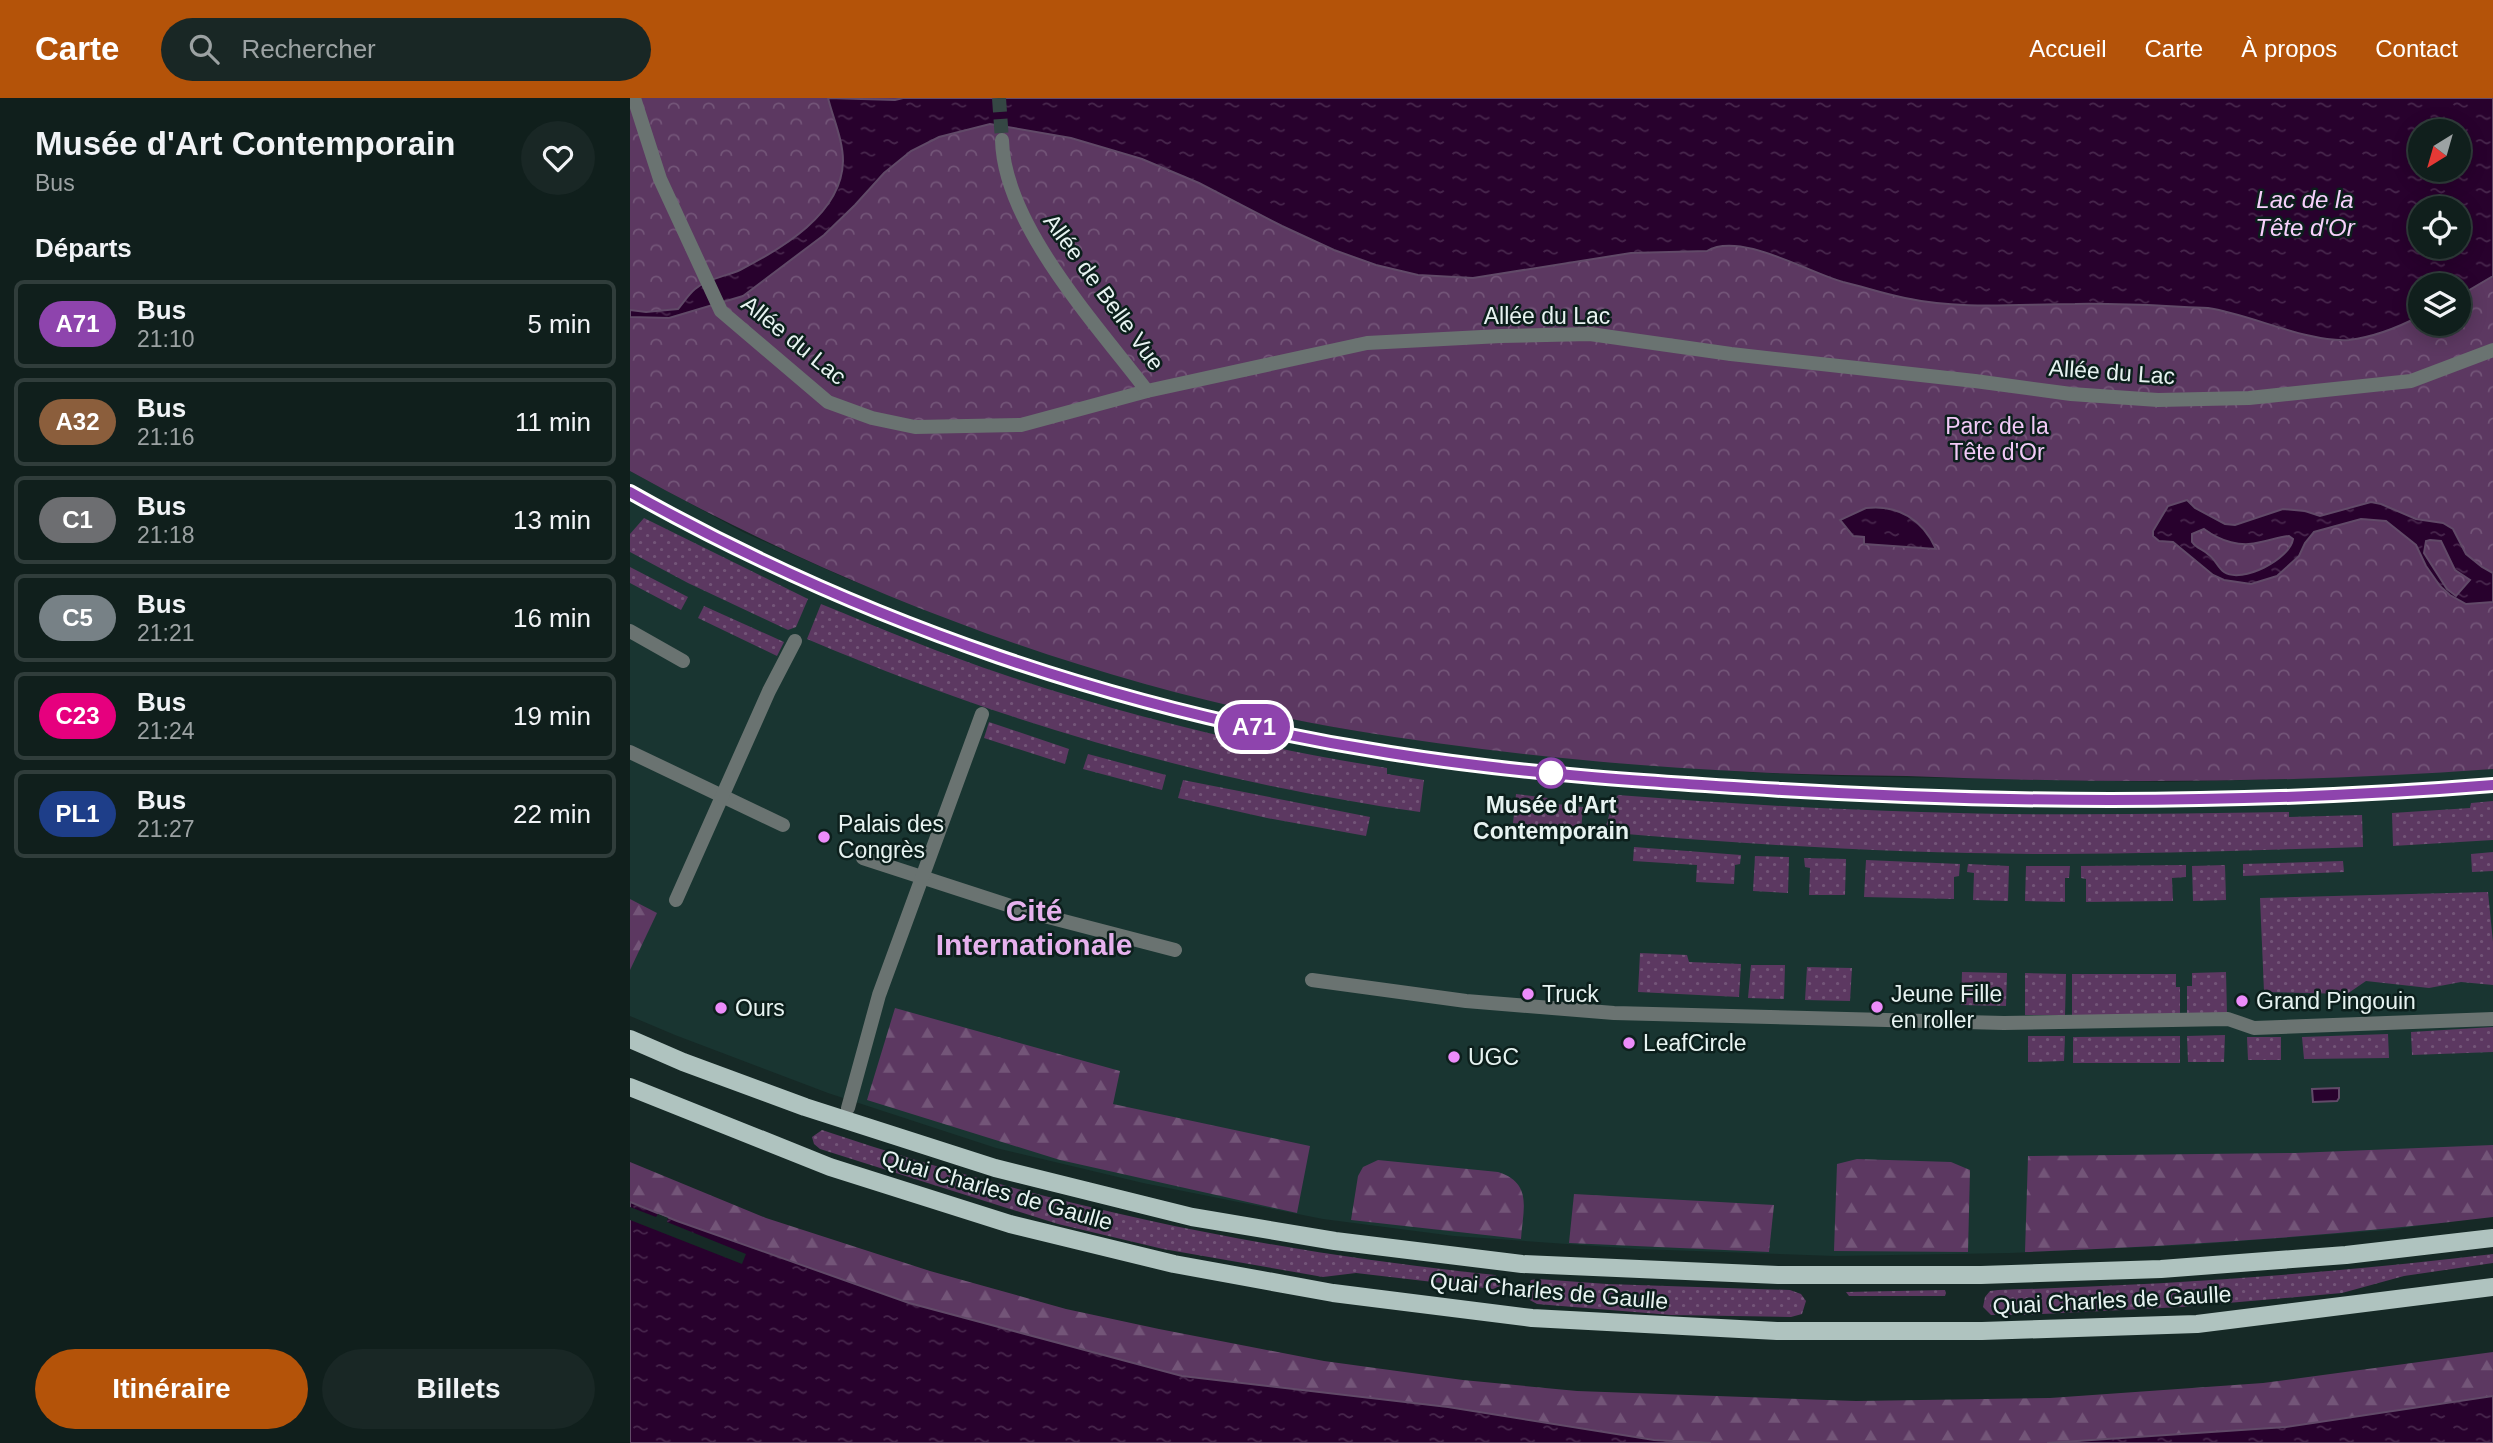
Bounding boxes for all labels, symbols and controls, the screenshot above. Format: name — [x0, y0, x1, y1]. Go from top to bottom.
search box — [161, 18, 651, 81]
text: Carte — [35, 30, 119, 67]
icon: search — [185, 30, 223, 68]
text: Rechercher — [241, 34, 376, 64]
text: Accueil — [2029, 35, 2107, 62]
text: Carte — [2145, 35, 2203, 62]
text: À propos — [2241, 35, 2337, 62]
text: Contact — [2375, 35, 2458, 62]
north arrow — [2408, 119, 2471, 182]
map controls — [2408, 119, 2471, 336]
button: heart — [521, 121, 595, 195]
text: Musée d'Art Contemporain — [35, 125, 455, 162]
text: Bus — [35, 170, 75, 196]
water label: Lac de la Tête d'Or — [2255, 186, 2356, 241]
button: locate — [2408, 196, 2471, 259]
street label: Allée de Belle Vue — [1038, 209, 1170, 375]
text: Départs — [35, 233, 132, 263]
button: layers — [2408, 273, 2471, 336]
street label: Allée du Lac — [737, 290, 851, 390]
text: Bus — [137, 295, 186, 325]
street label: Allée du Lac — [1484, 303, 1610, 329]
text: 5 min — [527, 309, 591, 339]
text: A71 — [55, 310, 100, 337]
text: 21:10 — [137, 326, 195, 352]
street label: Allée du Lac — [2048, 355, 2176, 389]
text: Bus — [137, 393, 186, 423]
text: 11 min — [515, 407, 591, 437]
text: A32 — [55, 408, 100, 435]
park label: Parc de la Tête d'Or — [1945, 413, 2049, 465]
text: 21:16 — [137, 424, 195, 450]
text: Bus — [137, 491, 186, 521]
text: 13 min — [513, 505, 591, 535]
text: C1 — [62, 506, 93, 533]
text: 21:18 — [137, 522, 195, 548]
text: Bus — [137, 589, 186, 619]
text: 16 min — [513, 603, 591, 633]
text: C5 — [62, 604, 93, 631]
text: 21:21 — [137, 620, 195, 646]
text: Bus — [137, 687, 186, 717]
text: 19 min — [513, 701, 591, 731]
text: C23 — [55, 702, 100, 729]
line badge: A71 — [1214, 704, 1294, 750]
text: A71 — [1232, 713, 1276, 740]
text: 21:24 — [137, 718, 195, 744]
marker: Musée d'Art Contemporain — [1536, 758, 1566, 788]
text: Bus — [137, 785, 186, 815]
place label: Musée d'Art Contemporain — [1473, 792, 1629, 844]
text: 22 min — [513, 799, 591, 829]
text: PL1 — [55, 800, 100, 827]
place label: Palais des Congrès — [838, 811, 944, 863]
text: 21:27 — [137, 816, 195, 842]
marker: Palais des Congrès — [816, 829, 832, 845]
district label: Cité Internationale — [936, 894, 1132, 961]
place label: Truck — [1542, 981, 1599, 1007]
place label: Jeune Fille en roller — [1891, 981, 2002, 1033]
marker: Truck — [1520, 986, 1536, 1002]
place label: Grand Pingouin — [2256, 988, 2416, 1014]
marker: Grand Pingouin — [2234, 993, 2250, 1009]
place label: Ours — [735, 995, 785, 1021]
marker: Jeune Fille en roller — [1869, 999, 1885, 1015]
marker: Ours — [713, 1000, 729, 1016]
place label: LeafCircle — [1643, 1030, 1747, 1056]
marker: LeafCircle — [1621, 1035, 1637, 1051]
place label: UGC — [1468, 1044, 1519, 1070]
marker: UGC — [1446, 1049, 1462, 1065]
street label: Quai Charles de Gaulle — [879, 1145, 1115, 1235]
street label: Quai Charles de Gaulle — [1429, 1268, 1669, 1314]
street label: Quai Charles de Gaulle — [1992, 1281, 2232, 1319]
button: Itinéraire — [35, 1349, 308, 1429]
button: Billets — [322, 1349, 595, 1429]

